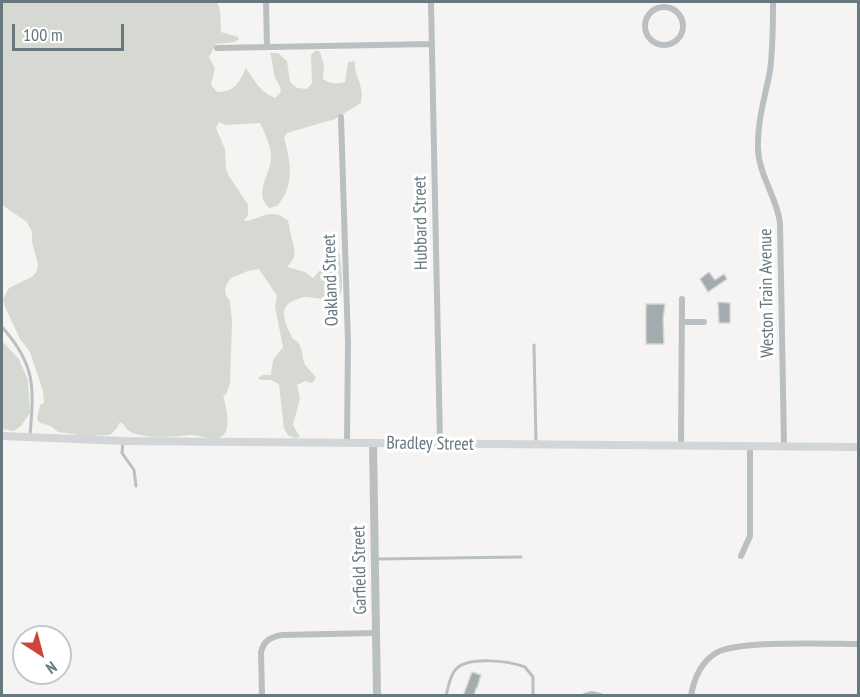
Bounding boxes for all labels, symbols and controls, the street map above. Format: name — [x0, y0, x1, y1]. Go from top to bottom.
scale bar — [15, 12, 128, 50]
text: 100 m — [23, 23, 63, 46]
street label: Hubbard Street — [409, 176, 433, 270]
street label: Weston Train Avenue — [755, 228, 779, 358]
street label: Oakland Street — [319, 234, 343, 326]
street label: Bradley Street — [386, 432, 474, 456]
street label: Garfield Street — [348, 525, 372, 615]
north arrow — [12, 625, 72, 685]
text: N — [42, 657, 61, 679]

